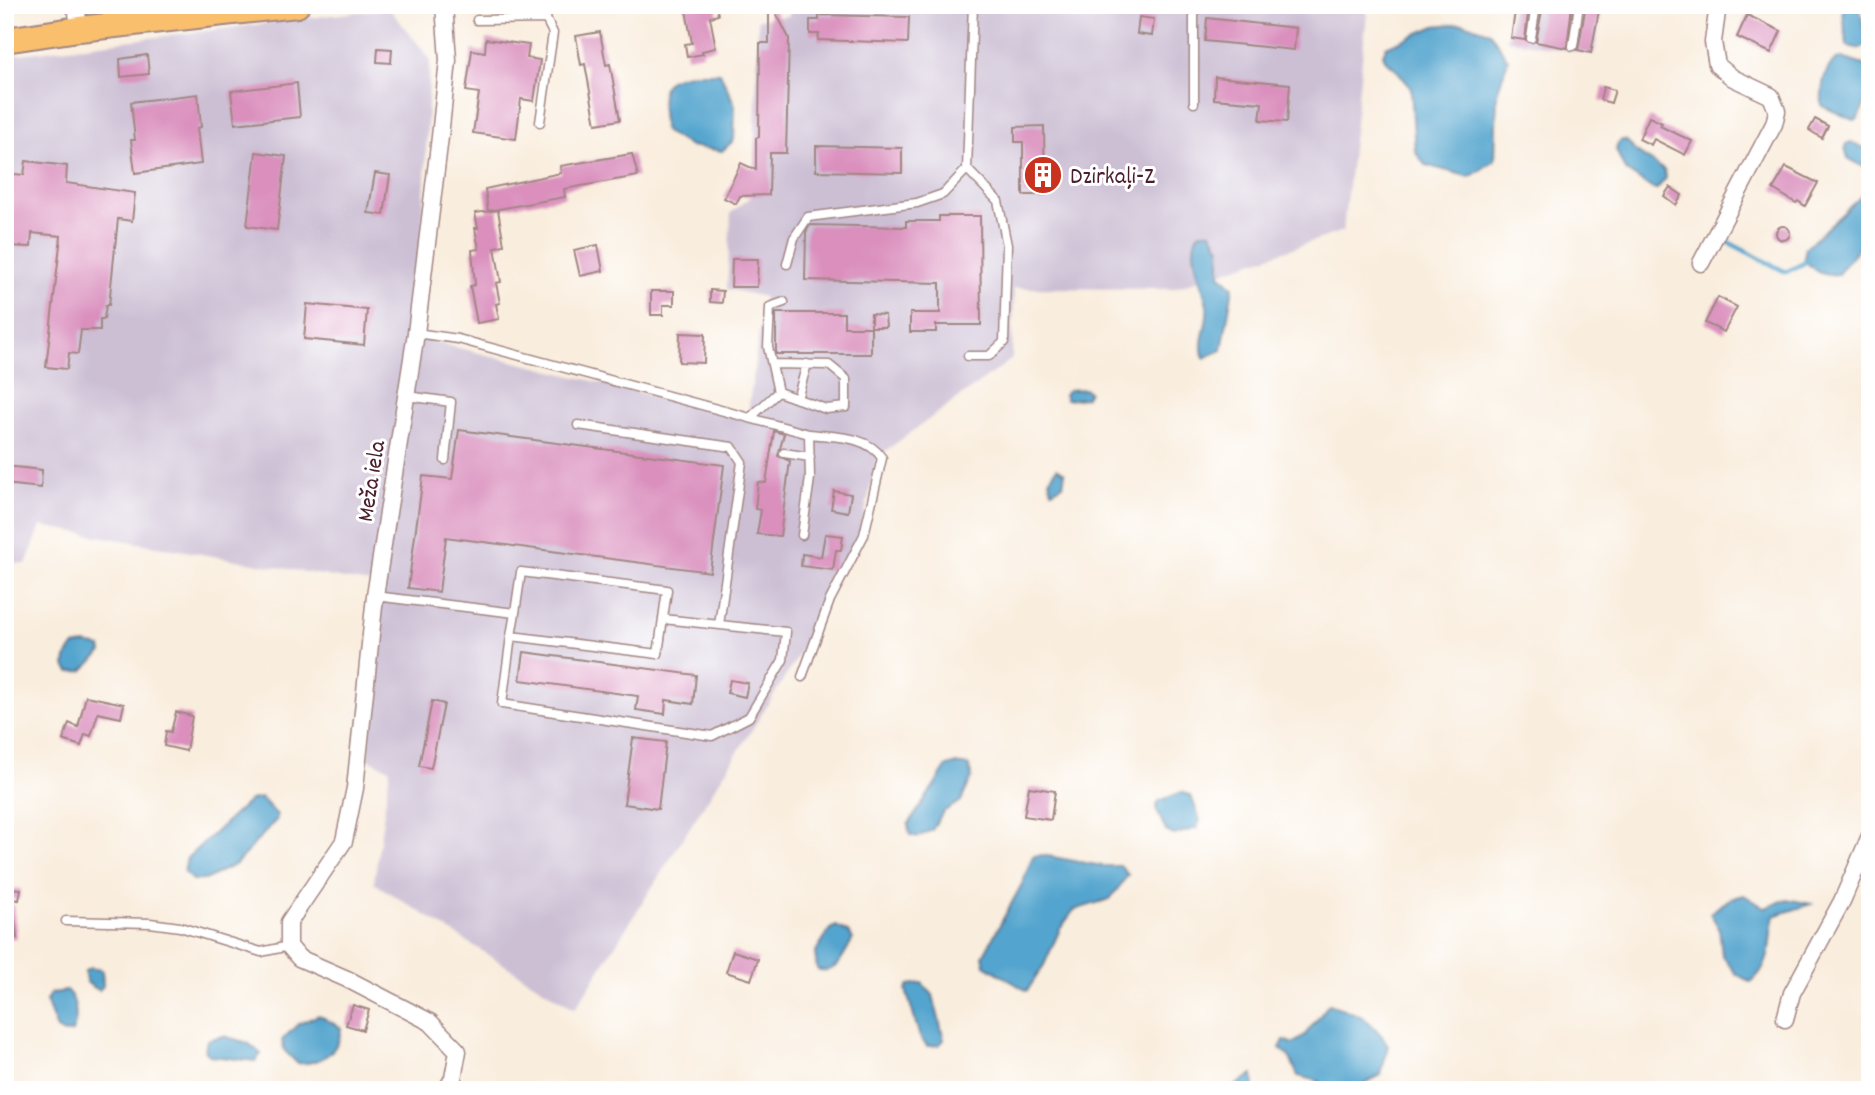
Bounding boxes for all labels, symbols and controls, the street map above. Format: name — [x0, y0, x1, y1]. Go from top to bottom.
building icon: Dzirkaļi-Z — [1022, 154, 1064, 196]
place label: Dzirkaļi-Z — [1070, 161, 1155, 195]
street label: Meža iela — [350, 438, 396, 524]

